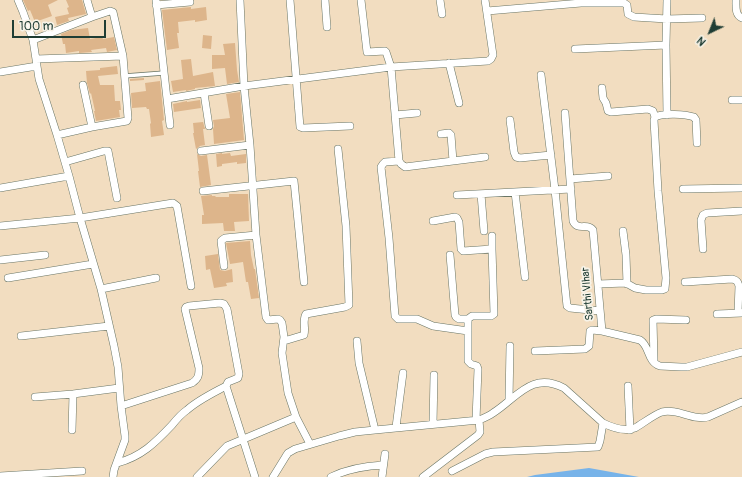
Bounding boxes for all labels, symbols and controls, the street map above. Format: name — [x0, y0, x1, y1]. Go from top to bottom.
scale bar — [14, 12, 108, 38]
north arrow — [690, 12, 730, 52]
text: 100 m — [19, 19, 53, 34]
text: N — [694, 34, 709, 48]
street label: Sarthi VIhar — [579, 267, 597, 321]

